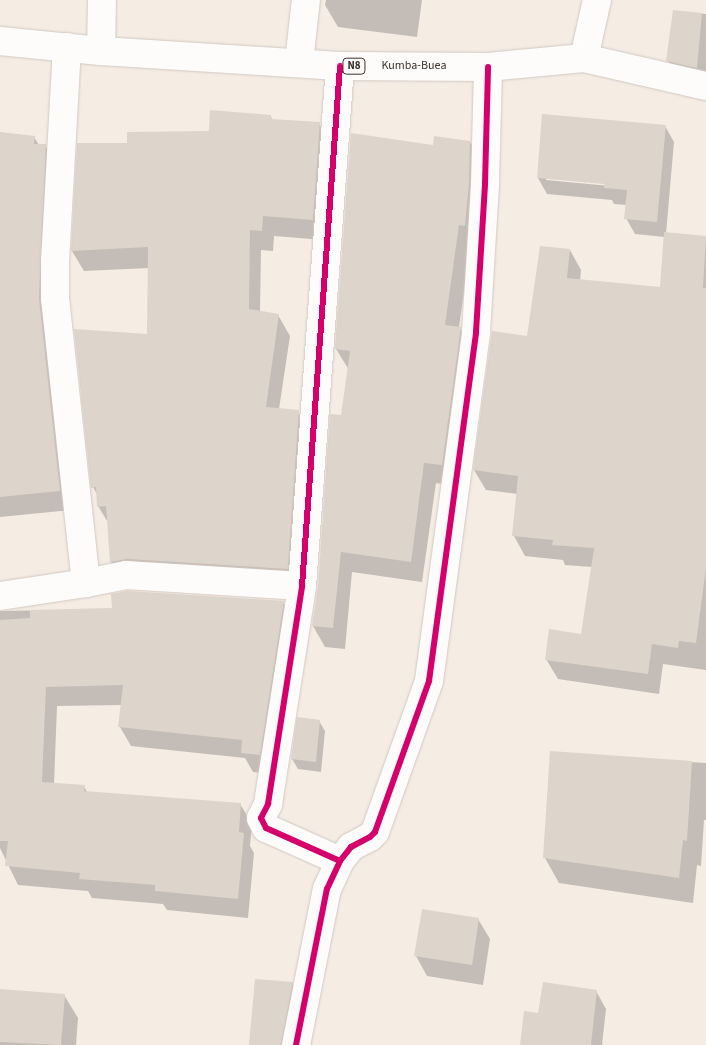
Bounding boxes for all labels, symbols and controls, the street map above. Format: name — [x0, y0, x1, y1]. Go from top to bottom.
road number: N8 — [342, 58, 366, 74]
street label: Kumba-Buea — [382, 59, 446, 73]

